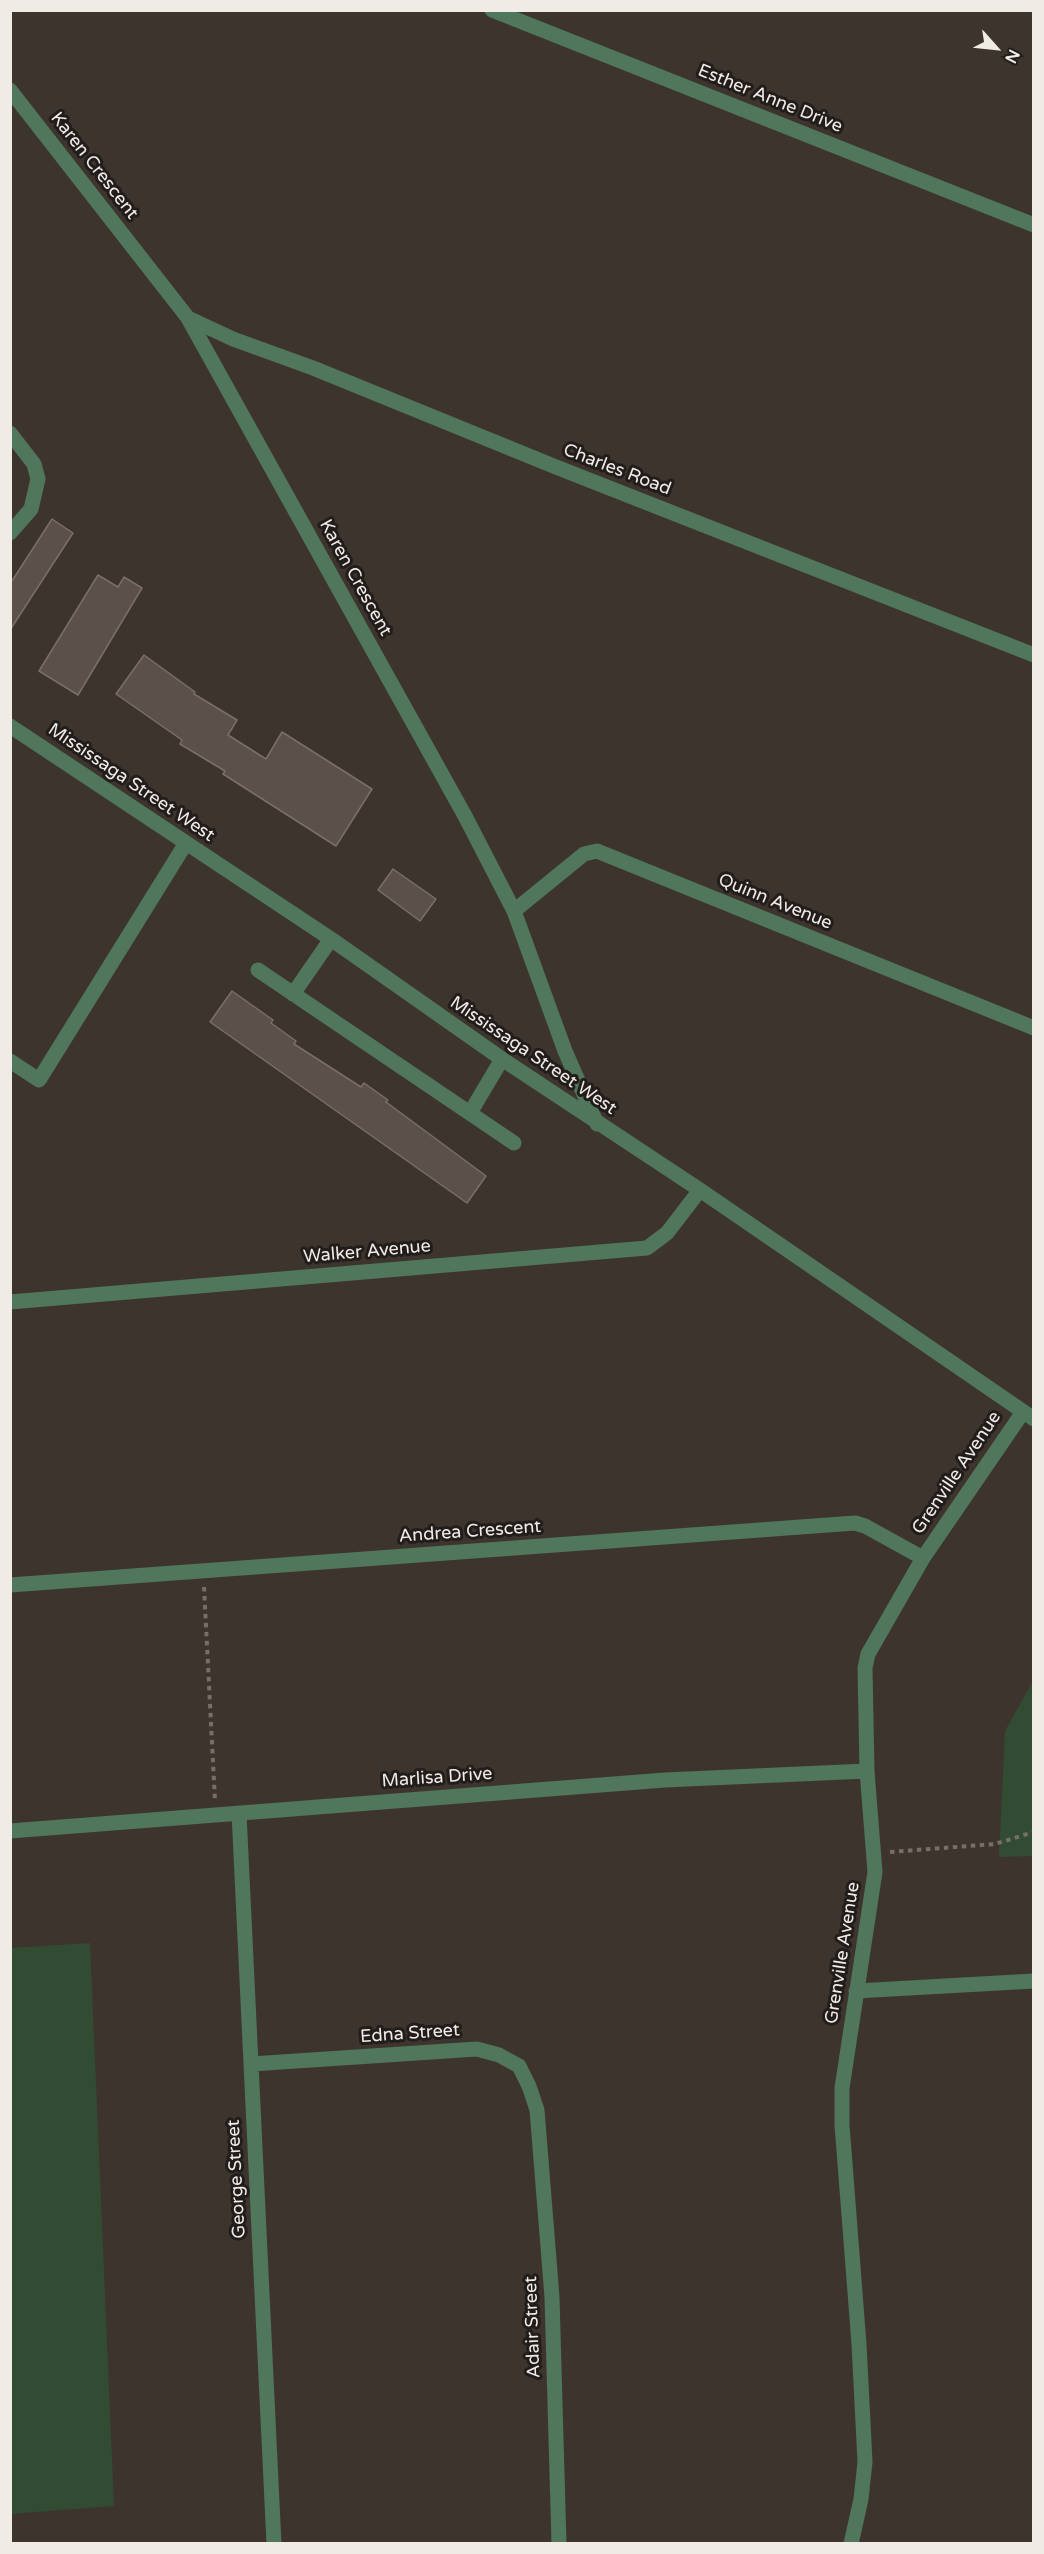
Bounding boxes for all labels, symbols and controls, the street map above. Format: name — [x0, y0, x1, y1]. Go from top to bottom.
north arrow — [966, 18, 1026, 78]
text: N — [1000, 46, 1024, 66]
street label: Esther Anne Drive — [695, 60, 845, 138]
street label: Karen Crescent — [46, 108, 142, 224]
street label: Charles Road — [560, 440, 674, 500]
street label: Karen Crescent — [314, 516, 396, 640]
street label: Mississaga Street West — [44, 719, 218, 847]
street label: Quinn Avenue — [715, 869, 835, 935]
street label: Mississaga Street West — [446, 992, 620, 1120]
street label: Walker Avenue — [302, 1236, 432, 1268]
street label: Grenville Avenue — [908, 1407, 1006, 1539]
street label: Andrea Crescent — [398, 1516, 542, 1548]
street label: Marlisa Drive — [381, 1763, 493, 1793]
street label: Grenville Avenue — [821, 1880, 865, 2026]
street label: Edna Street — [359, 2020, 461, 2048]
street label: George Street — [223, 2119, 251, 2239]
street label: Adair Street — [520, 2276, 546, 2378]

